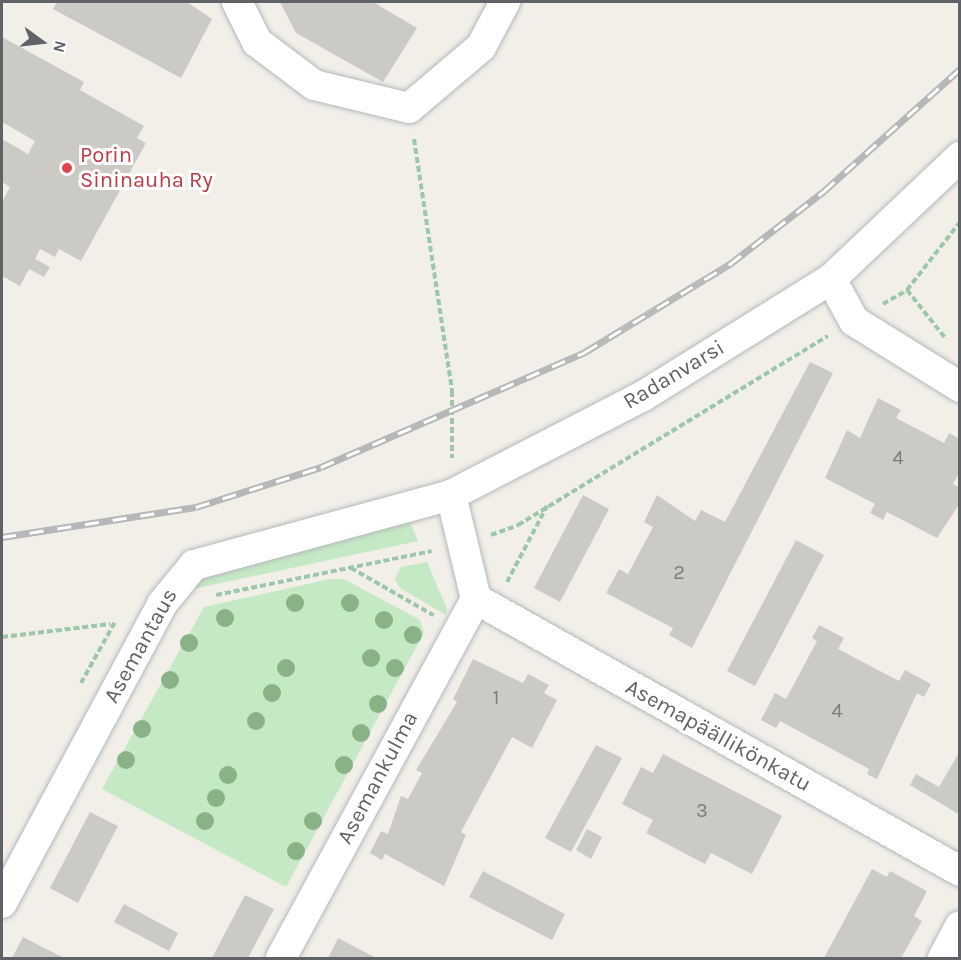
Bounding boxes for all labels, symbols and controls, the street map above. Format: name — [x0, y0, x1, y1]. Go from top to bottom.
north arrow — [12, 12, 72, 72]
text: N — [49, 39, 71, 55]
place label: Porin Sininauha Ry — [80, 142, 213, 194]
marker: Porin Sininauha Ry — [58, 159, 76, 177]
street label: Radanvarsi — [619, 335, 729, 415]
house number: 4 — [892, 445, 904, 469]
house number: 2 — [673, 560, 685, 584]
street label: Asemantaus — [99, 584, 183, 708]
street label: Asemapäällikönkatu — [621, 674, 815, 798]
house number: 1 — [493, 685, 499, 709]
house number: 4 — [831, 698, 843, 722]
street label: Asemankulma — [332, 707, 424, 849]
house number: 3 — [696, 798, 708, 822]

